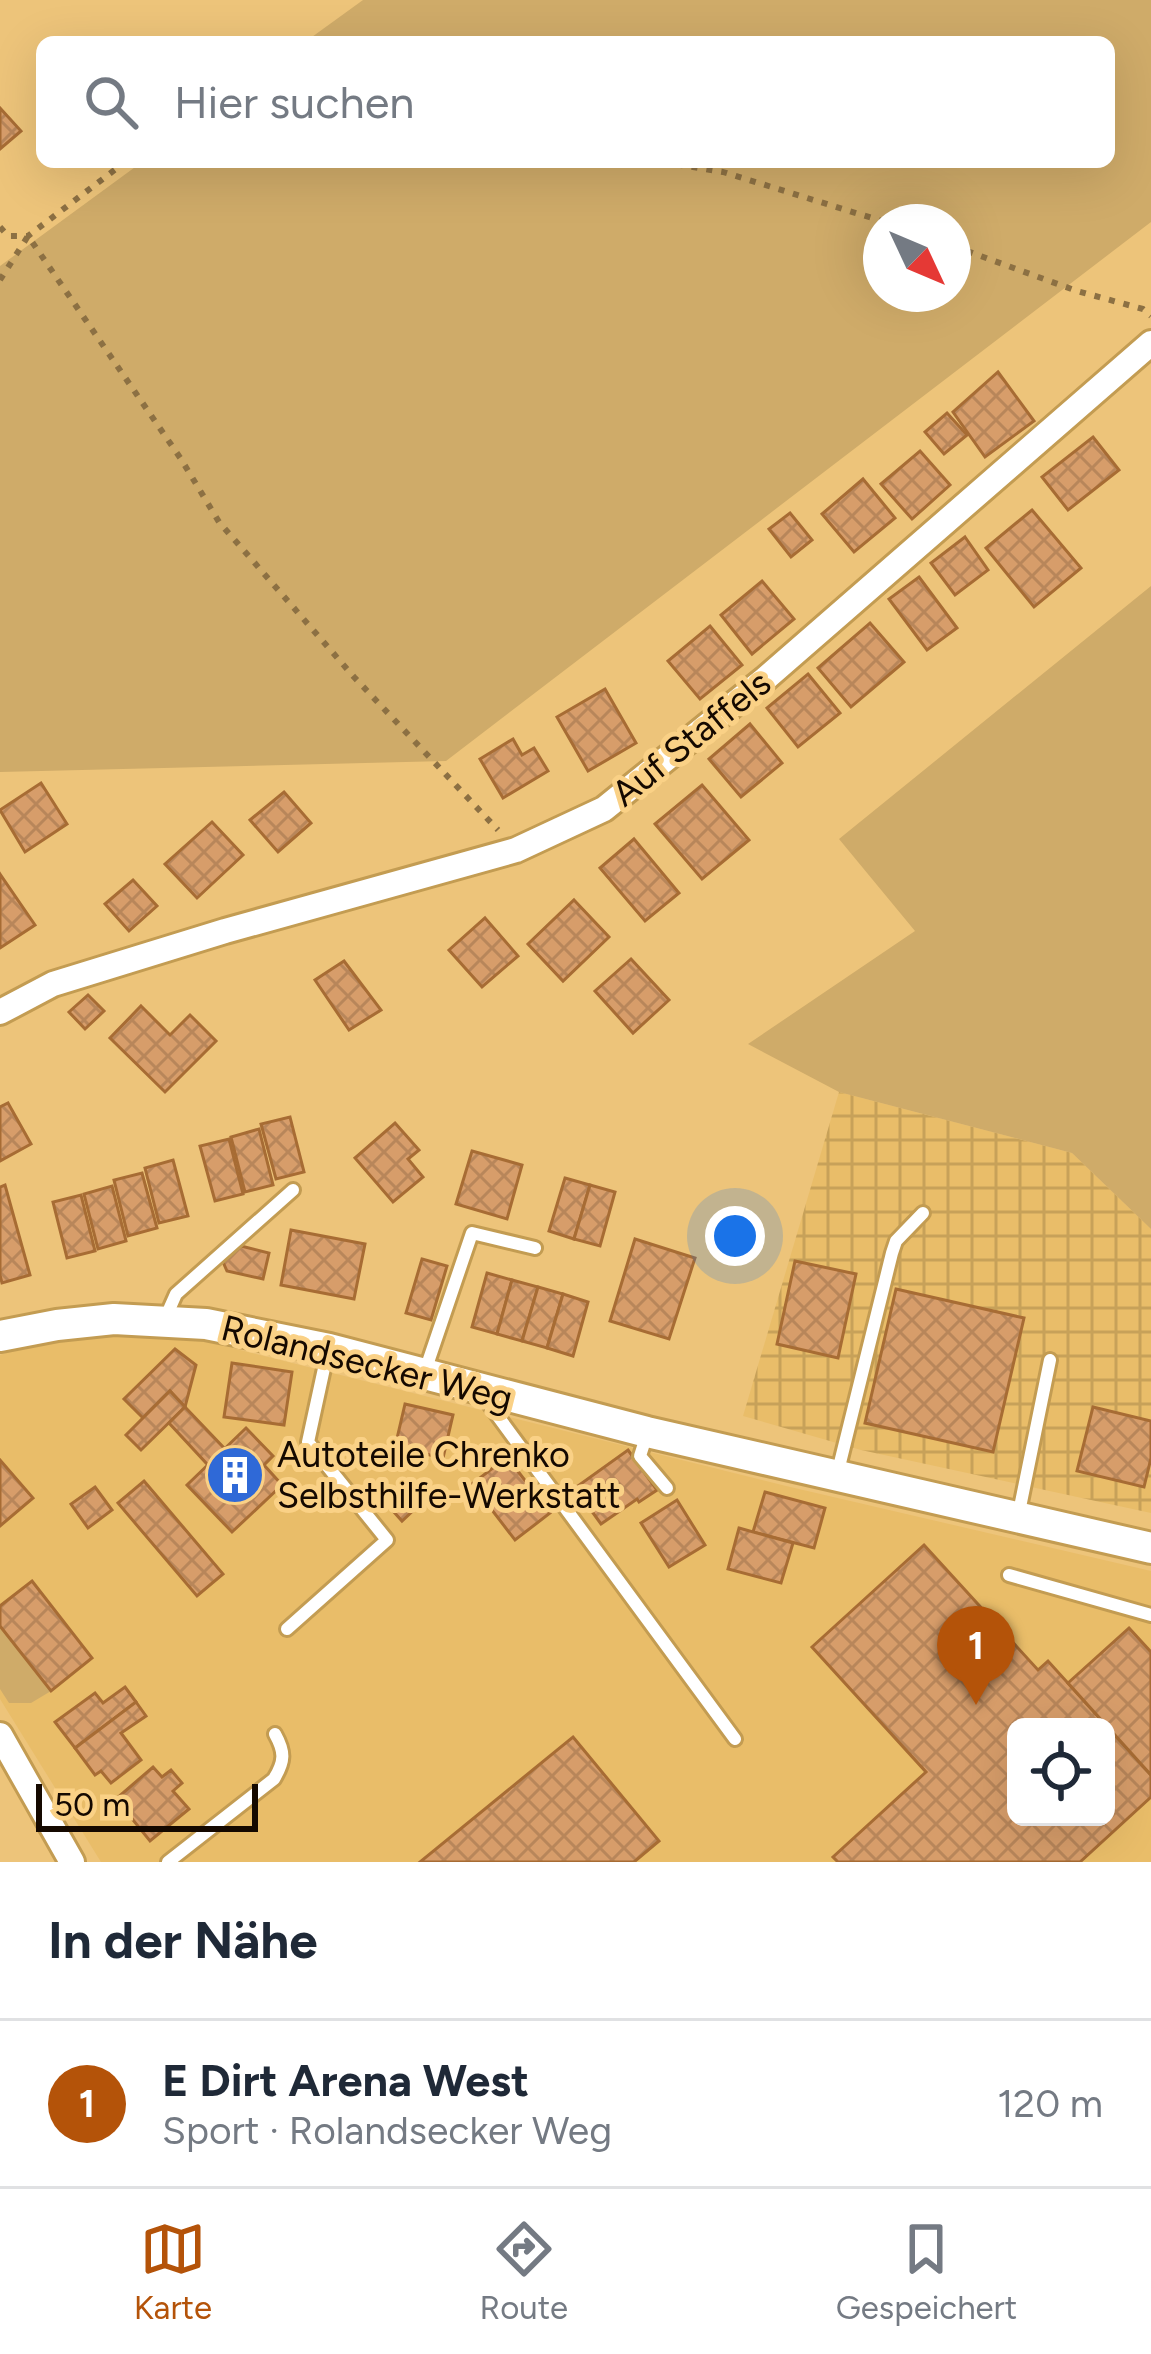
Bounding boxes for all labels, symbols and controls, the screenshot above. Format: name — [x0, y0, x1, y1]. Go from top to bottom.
search box — [36, 36, 1115, 168]
icon: search — [78, 69, 144, 135]
text: Hier suchen — [174, 75, 414, 129]
north arrow — [863, 204, 971, 312]
street label: Auf Staffels — [603, 661, 779, 815]
your location — [705, 1206, 765, 1266]
street label: Rolandsecker Weg — [217, 1306, 517, 1420]
place label: Autoteile Chrenko Selbsthilfe-Werkstatt — [277, 1433, 621, 1517]
building icon: Autoteile Chrenko Selbsthilfe-Werkstatt — [204, 1444, 266, 1506]
pin: 1 — [937, 1606, 1015, 1705]
map controls — [1007, 1718, 1115, 1826]
button: locate — [1007, 1718, 1115, 1826]
scale bar — [36, 1778, 258, 1831]
text: 50 m — [54, 1785, 130, 1824]
text: In der Nähe — [48, 1910, 318, 1971]
text: E Dirt Arena West — [162, 2053, 529, 2107]
text: 1 — [79, 2080, 95, 2127]
text: 120 m — [997, 2080, 1103, 2127]
text: Sport · Rolandsecker Weg — [162, 2107, 612, 2154]
tab: Karte — [134, 2216, 212, 2327]
tab: Route — [480, 2216, 568, 2327]
tab: Gespeichert — [836, 2216, 1017, 2327]

